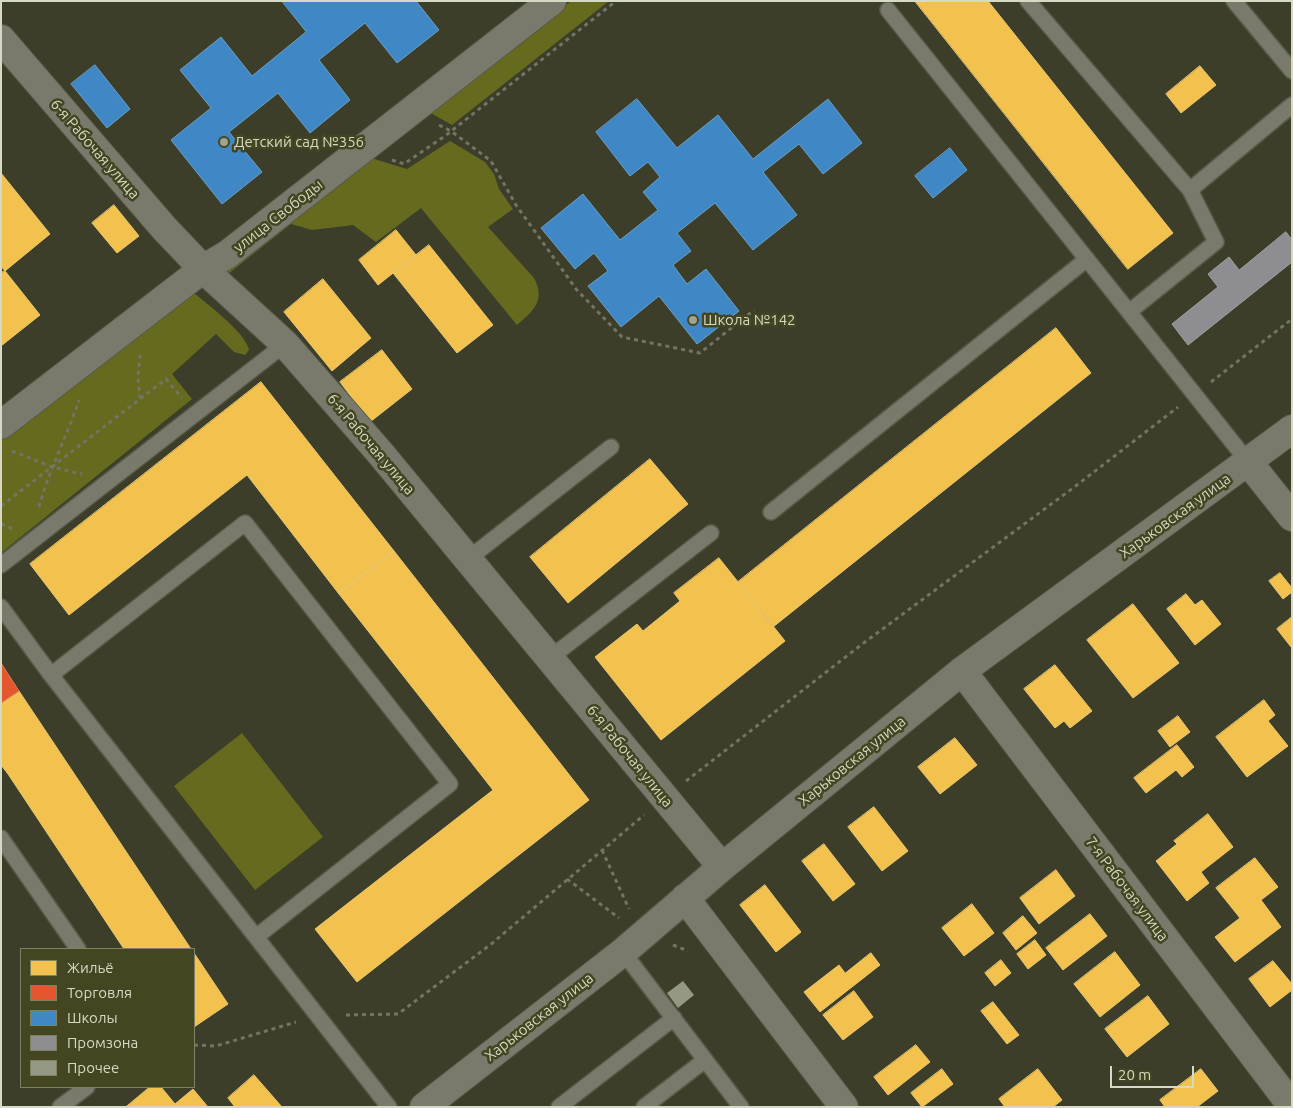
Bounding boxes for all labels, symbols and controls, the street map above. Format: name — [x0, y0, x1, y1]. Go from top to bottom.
street label: 6-я Рабочая улица — [47, 95, 143, 203]
place label: Детский сад №356 — [234, 133, 364, 151]
marker: Детский сад №356 — [218, 136, 230, 148]
street label: улица Свободы — [230, 176, 326, 256]
place label: Школа №142 — [703, 311, 796, 329]
marker: Школа №142 — [687, 314, 699, 326]
street label: 6-я Рабочая улица — [323, 390, 419, 498]
street label: Харьковская улица — [1116, 470, 1234, 562]
street label: 6-я Рабочая улица — [583, 701, 677, 811]
street label: Харьковская улица — [795, 712, 909, 810]
street label: 7-я Рабочая улица — [1082, 833, 1172, 945]
legend — [20, 948, 195, 1088]
text: Жильё — [67, 959, 114, 976]
street label: Харьковская улица — [481, 969, 597, 1065]
text: Торговля — [67, 984, 132, 1001]
text: Школы — [67, 1009, 118, 1026]
text: Промзона — [67, 1034, 138, 1051]
scale bar — [1113, 1056, 1197, 1088]
text: Прочее — [67, 1059, 119, 1076]
text: 20 m — [1118, 1066, 1151, 1083]

